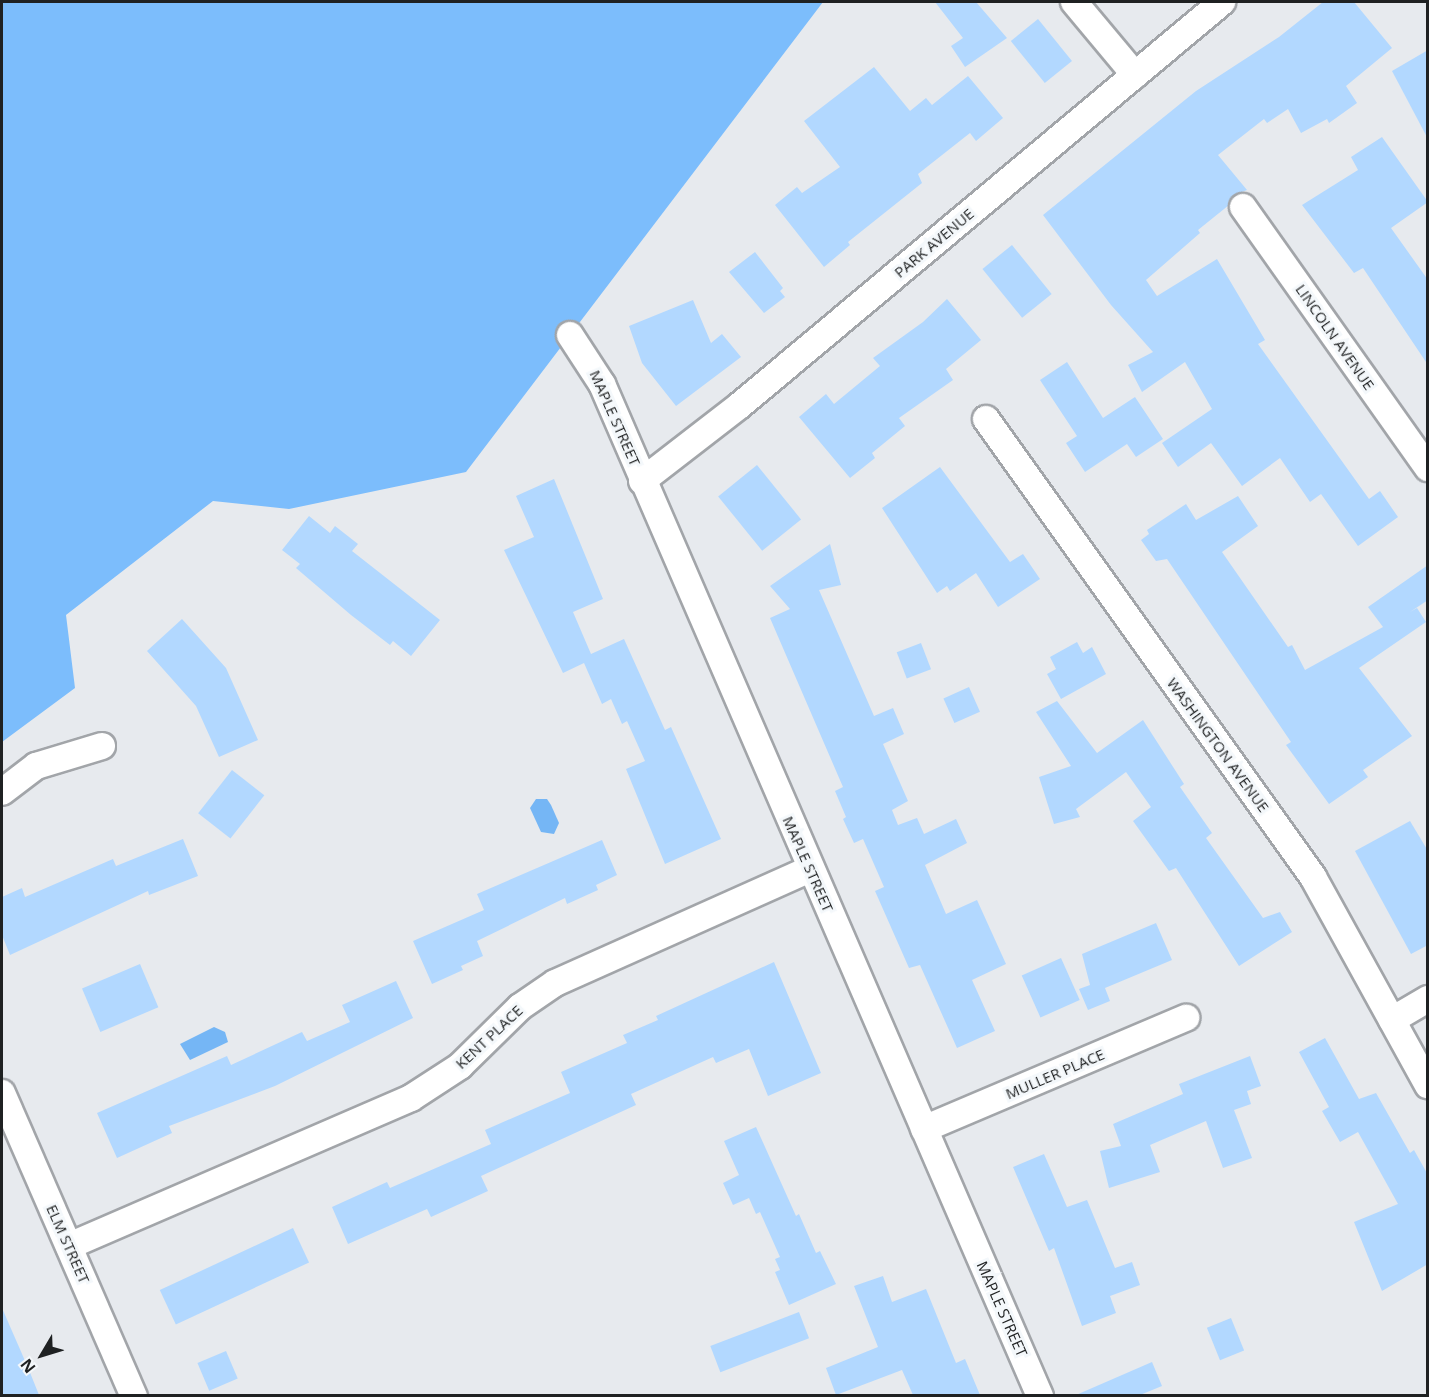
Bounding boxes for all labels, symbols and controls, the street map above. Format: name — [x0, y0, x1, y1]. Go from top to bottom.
street label: PARK AVENUE — [891, 205, 977, 281]
street label: LINCOLN AVENUE — [1292, 281, 1378, 393]
street label: MAPLE STREET — [586, 367, 644, 469]
street label: WASHINGTON AVENUE — [1163, 674, 1273, 816]
street label: MAPLE STREET — [779, 813, 837, 915]
street label: KENT PLACE — [452, 1001, 526, 1073]
street label: MULLER PLACE — [1003, 1045, 1107, 1103]
street label: ELM STREET — [43, 1202, 93, 1286]
street label: MAPLE STREET — [973, 1258, 1031, 1360]
north arrow — [12, 1325, 72, 1385]
text: N — [15, 1354, 40, 1378]

